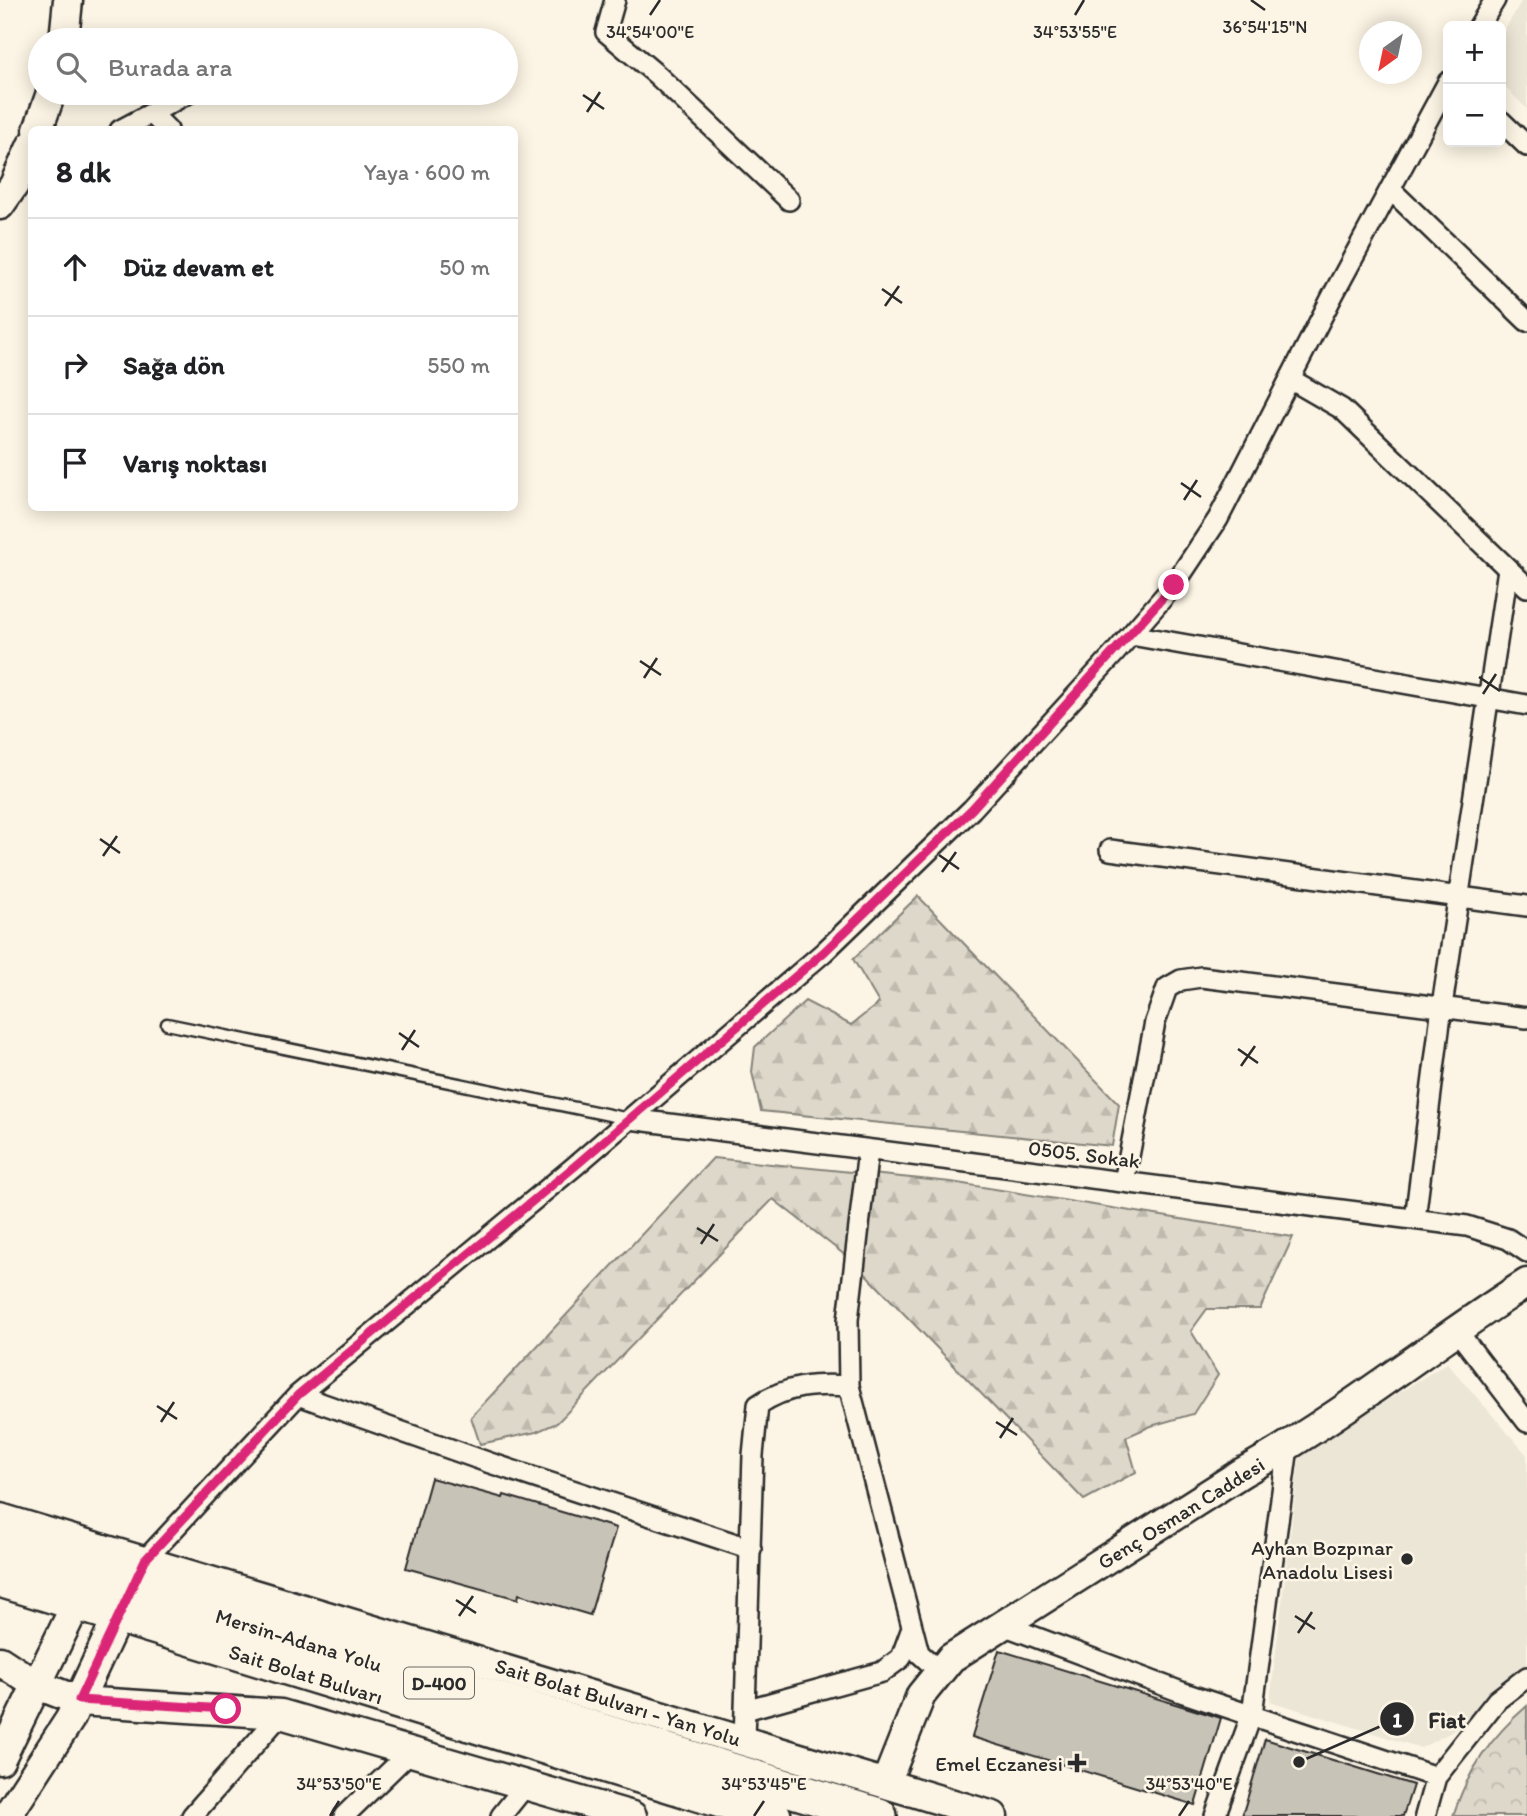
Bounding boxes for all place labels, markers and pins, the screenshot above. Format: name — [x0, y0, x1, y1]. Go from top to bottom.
place label: Ayhan Bozpınar Anadolu Lisesi — [1251, 1535, 1393, 1584]
marker: Ayhan Bozpınar Anadolu Lisesi — [1399, 1551, 1415, 1567]
callout: Fiat — [1380, 1697, 1480, 1741]
place label: Emel Eczanesi — [935, 1751, 1063, 1776]
marker: Emel Eczanesi — [1069, 1755, 1085, 1771]

